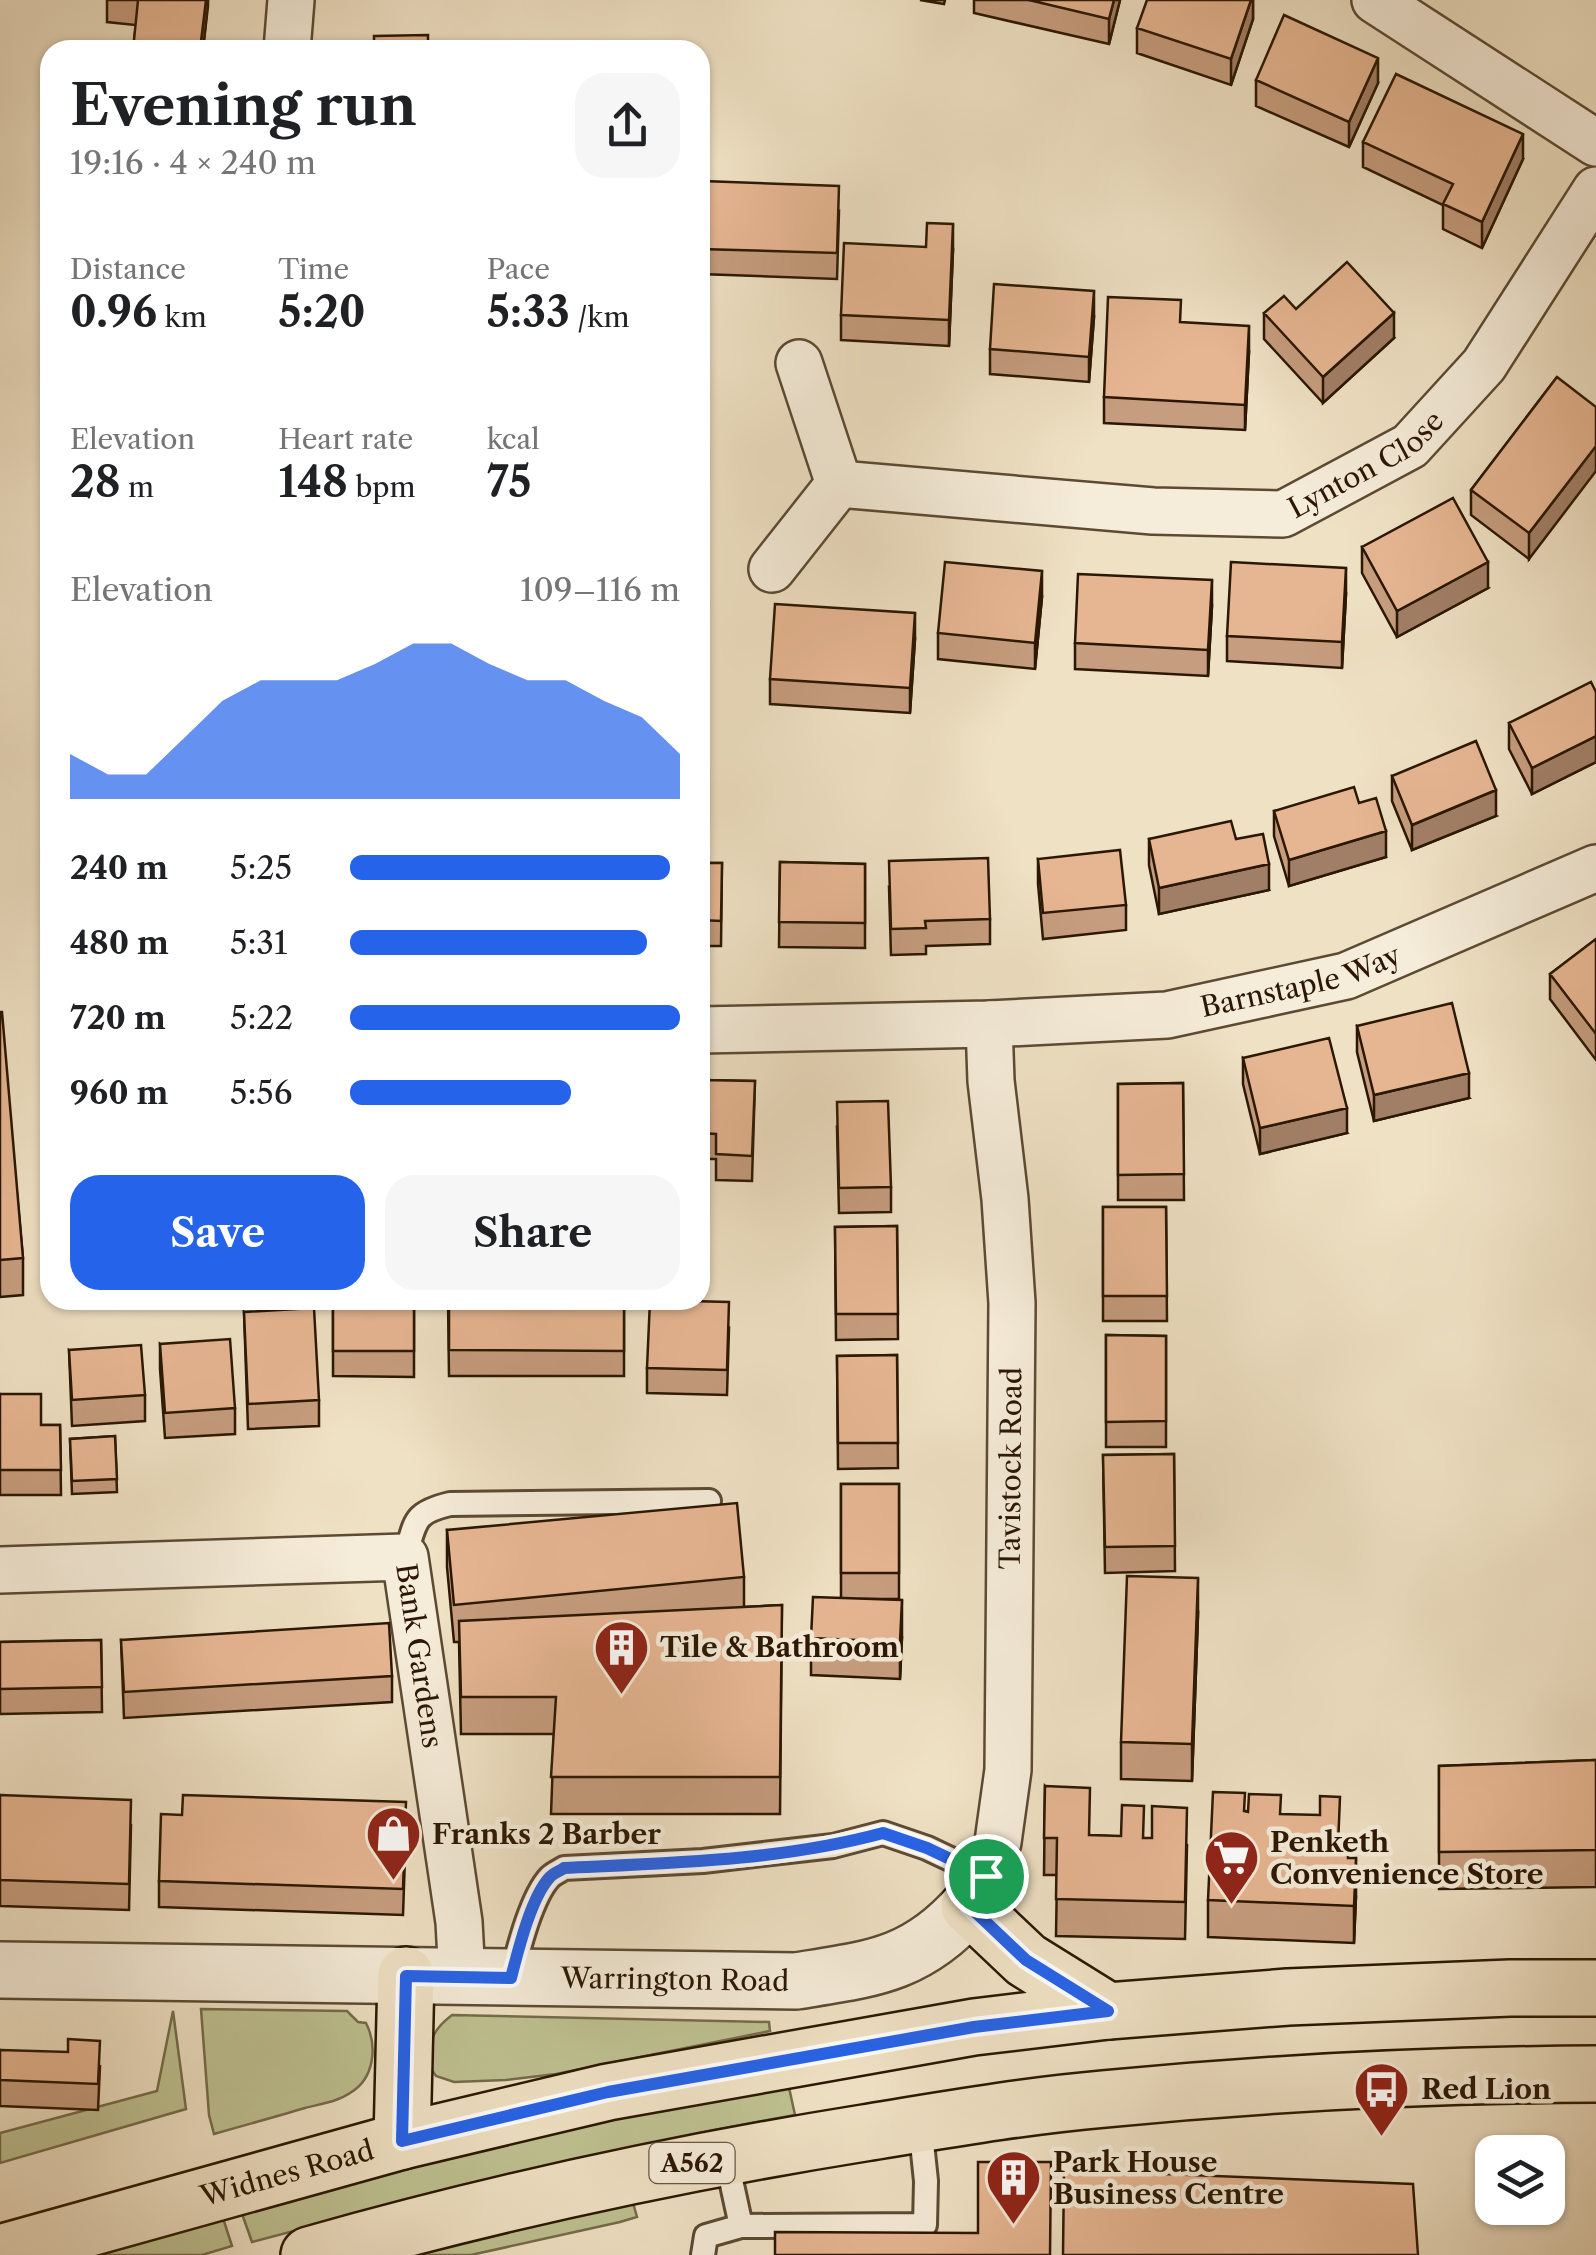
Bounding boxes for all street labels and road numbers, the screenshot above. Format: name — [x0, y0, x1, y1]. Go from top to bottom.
street label: Lynton Close — [1282, 404, 1450, 525]
street label: Barnstaple Way — [1197, 937, 1406, 1024]
street label: Tavistock Road — [993, 1367, 1028, 1569]
street label: Bank Gardens — [389, 1561, 450, 1750]
street label: Warrington Road — [559, 1961, 790, 1998]
street label: Widnes Road — [196, 2133, 378, 2214]
road number: A562 — [650, 2143, 734, 2183]

